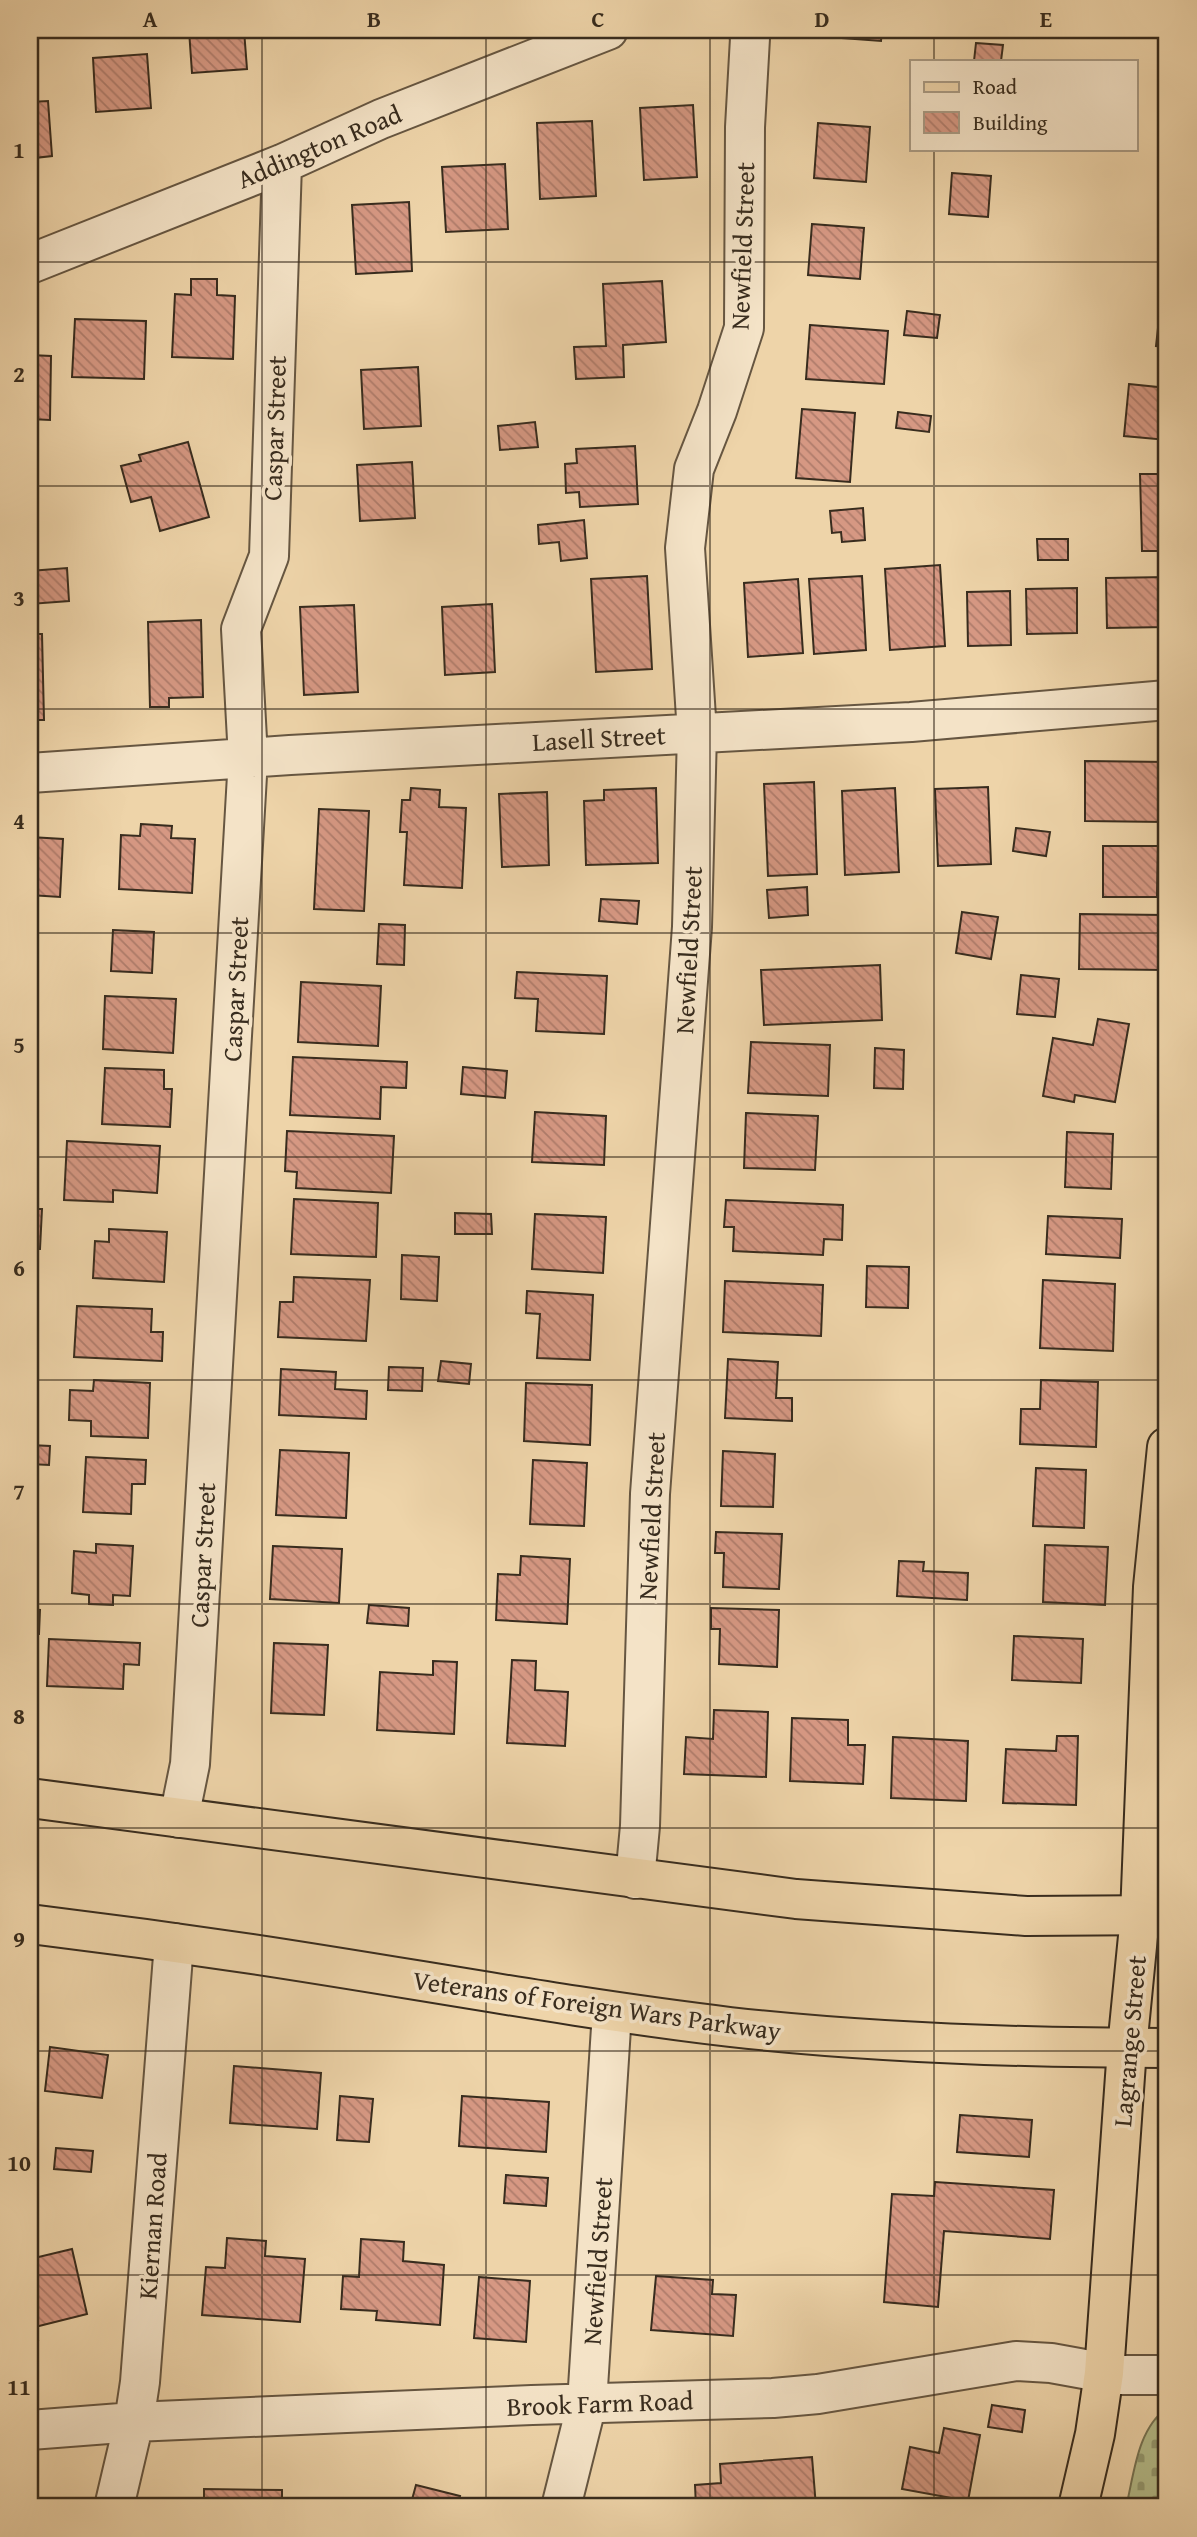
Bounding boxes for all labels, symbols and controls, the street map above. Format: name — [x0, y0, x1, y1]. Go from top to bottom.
text: A — [143, 2, 158, 35]
text: B — [367, 2, 381, 35]
text: C — [591, 2, 605, 35]
text: D — [815, 2, 830, 35]
text: E — [1040, 2, 1052, 35]
legend — [910, 60, 1138, 150]
text: Road — [973, 71, 1018, 102]
street label: Addington Road — [231, 94, 408, 198]
text: Building — [973, 107, 1048, 138]
text: 1 — [13, 133, 25, 166]
street label: Newfield Street — [720, 161, 764, 331]
street label: Caspar Street — [252, 355, 296, 501]
text: 2 — [13, 357, 25, 390]
text: 3 — [13, 581, 25, 614]
street label: Lasell Street — [531, 715, 667, 761]
text: 4 — [13, 804, 25, 837]
street label: Newfield Street — [664, 865, 712, 1035]
street label: Caspar Street — [212, 915, 258, 1063]
text: 5 — [13, 1028, 25, 1061]
text: 6 — [13, 1251, 25, 1284]
street label: Newfield Street — [627, 1431, 675, 1601]
text: 7 — [13, 1475, 25, 1508]
street label: Caspar Street — [179, 1481, 225, 1629]
text: 8 — [13, 1699, 25, 1732]
text: 9 — [13, 1922, 25, 1955]
street label: Lagrange Street — [1102, 1954, 1156, 2128]
street label: Veterans of Foreign Wars Parkway — [410, 1960, 784, 2050]
text: 10 — [7, 2146, 31, 2179]
street label: Kiernan Road — [127, 2151, 177, 2301]
street label: Newfield Street — [572, 2176, 622, 2346]
text: 11 — [7, 2370, 31, 2403]
street label: Brook Farm Road — [506, 2380, 694, 2426]

